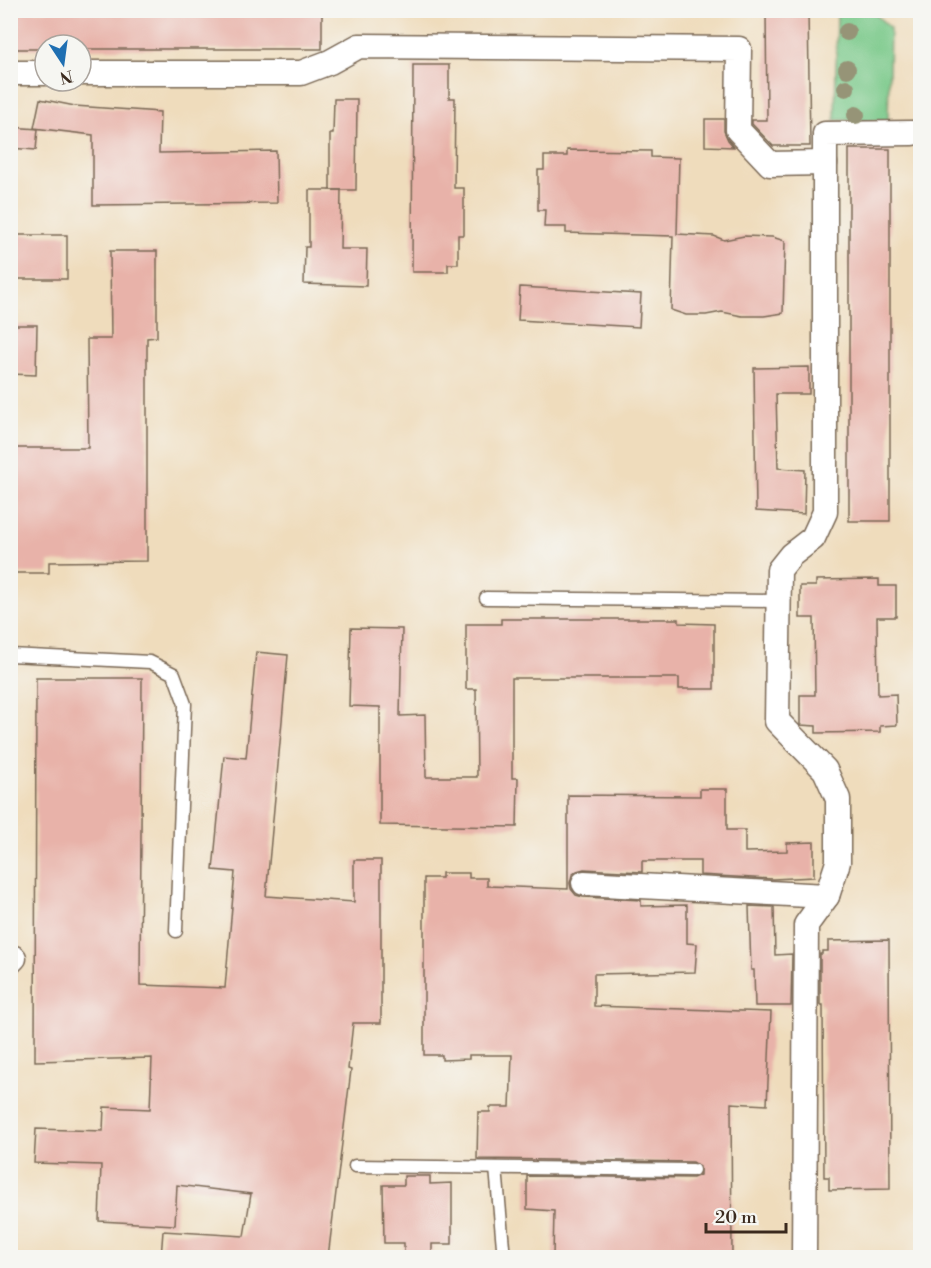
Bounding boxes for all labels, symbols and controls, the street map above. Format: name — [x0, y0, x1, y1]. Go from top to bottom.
north arrow — [33, 33, 93, 93]
text: N — [57, 65, 75, 88]
scale bar — [706, 1196, 786, 1234]
text: 20 m — [715, 1206, 757, 1229]

